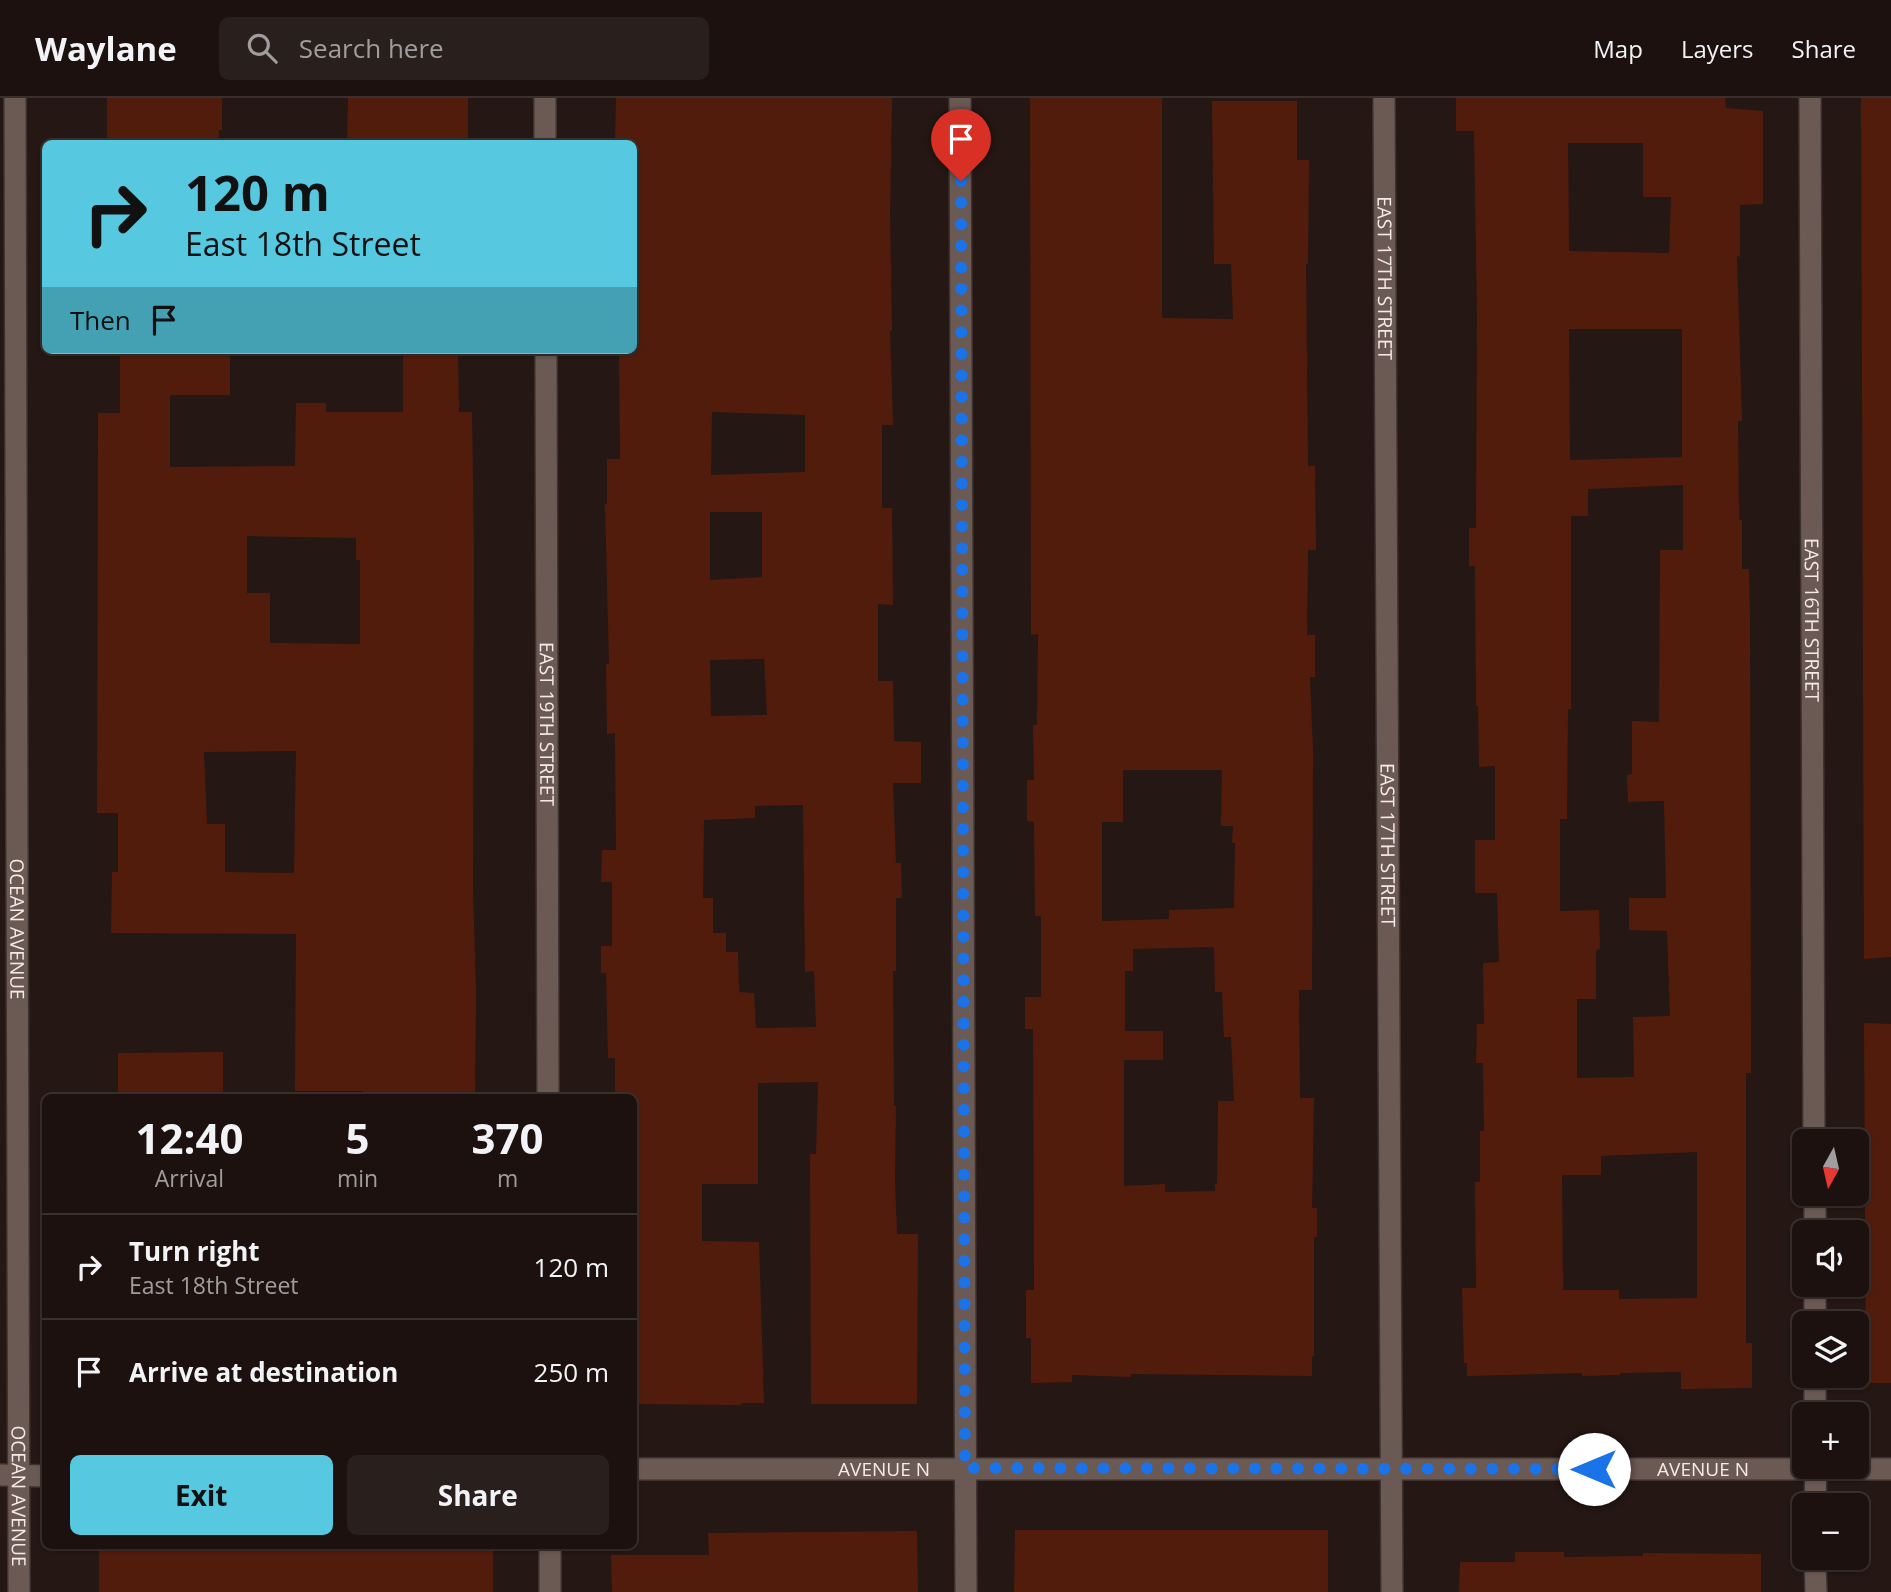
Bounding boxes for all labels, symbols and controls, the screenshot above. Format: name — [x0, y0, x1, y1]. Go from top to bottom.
search box — [219, 17, 709, 80]
text: Waylane — [35, 26, 177, 71]
icon: search — [243, 29, 281, 67]
text: Search here — [299, 30, 444, 66]
text: Map — [1593, 32, 1643, 65]
text: Layers — [1681, 32, 1754, 65]
text: Share — [1792, 32, 1856, 65]
pin — [931, 109, 991, 181]
icon: arrive — [942, 120, 980, 158]
text: 120 m — [185, 159, 330, 225]
icon: right — [70, 168, 161, 259]
street label: EAST 17TH STREET — [1372, 196, 1398, 360]
text: East 18th Street — [185, 222, 421, 265]
icon: arrive — [145, 301, 183, 339]
text: Then — [70, 302, 131, 338]
street label: EAST 16TH STREET — [1799, 538, 1825, 702]
street label: EAST 19TH STREET — [534, 642, 560, 806]
street label: EAST 17TH STREET — [1375, 763, 1401, 927]
street label: OCEAN AVENUE — [4, 858, 30, 1000]
text: 12:40 — [135, 1109, 243, 1166]
text: 5 — [345, 1109, 370, 1166]
text: 370 — [472, 1109, 544, 1166]
north arrow — [1792, 1129, 1869, 1206]
map controls — [1792, 1129, 1869, 1570]
text: Arrival — [155, 1162, 224, 1194]
text: min — [337, 1162, 378, 1194]
text: m — [497, 1162, 518, 1194]
button: sound — [1792, 1220, 1869, 1297]
text: Turn right — [129, 1233, 260, 1269]
icon: right — [70, 1248, 108, 1286]
text: 120 m — [534, 1249, 609, 1285]
text: East 18th Street — [129, 1269, 299, 1301]
button: layers — [1792, 1311, 1869, 1388]
icon: arrive — [70, 1353, 108, 1391]
text: Arrive at destination — [129, 1354, 398, 1390]
text: 250 m — [534, 1354, 609, 1390]
button: + — [1792, 1402, 1869, 1479]
street label: OCEAN AVENUE — [6, 1425, 32, 1567]
position arrow — [1557, 1432, 1631, 1506]
button: Exit — [70, 1455, 333, 1535]
button: Share — [347, 1455, 609, 1535]
street label: AVENUE N — [838, 1456, 930, 1482]
street label: AVENUE N — [1657, 1456, 1749, 1482]
button: − — [1792, 1493, 1869, 1570]

